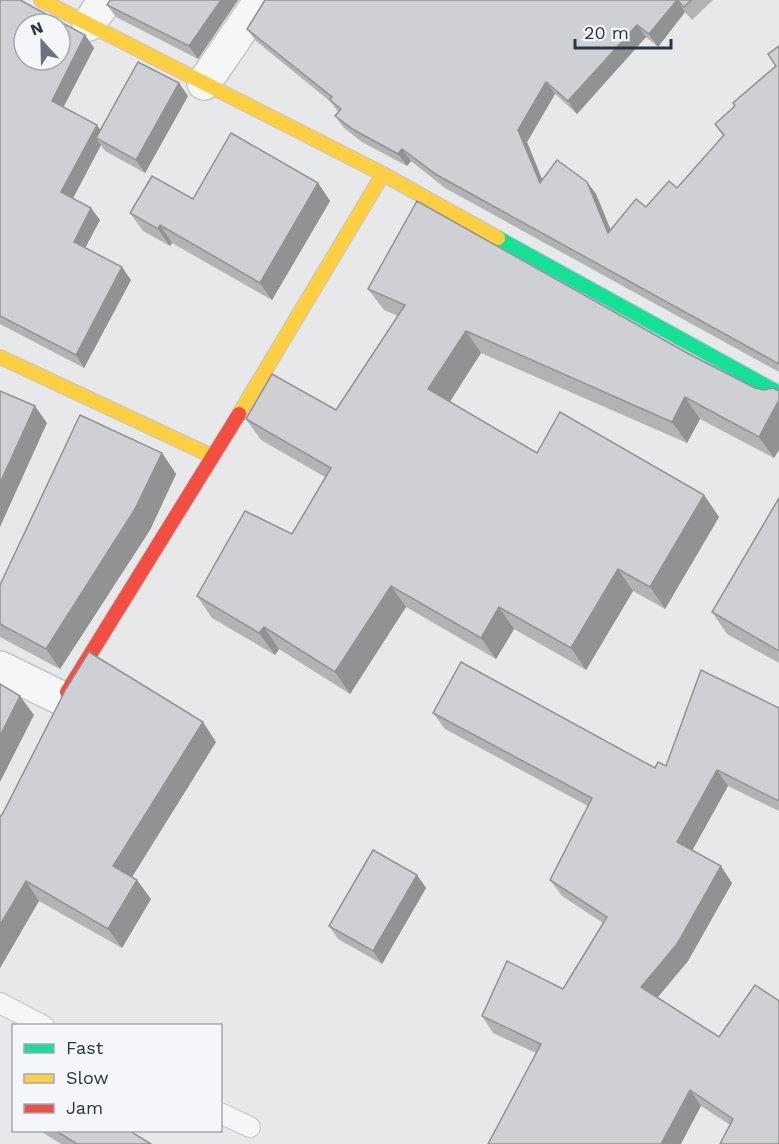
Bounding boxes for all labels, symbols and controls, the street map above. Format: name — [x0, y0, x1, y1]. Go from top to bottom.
north arrow — [12, 12, 72, 72]
scale bar — [575, 12, 671, 50]
text: N — [28, 18, 46, 40]
text: 20 m — [584, 22, 629, 43]
legend — [12, 1024, 222, 1132]
text: Fast — [66, 1037, 104, 1058]
text: Slow — [66, 1067, 109, 1088]
text: Jam — [66, 1097, 103, 1118]

